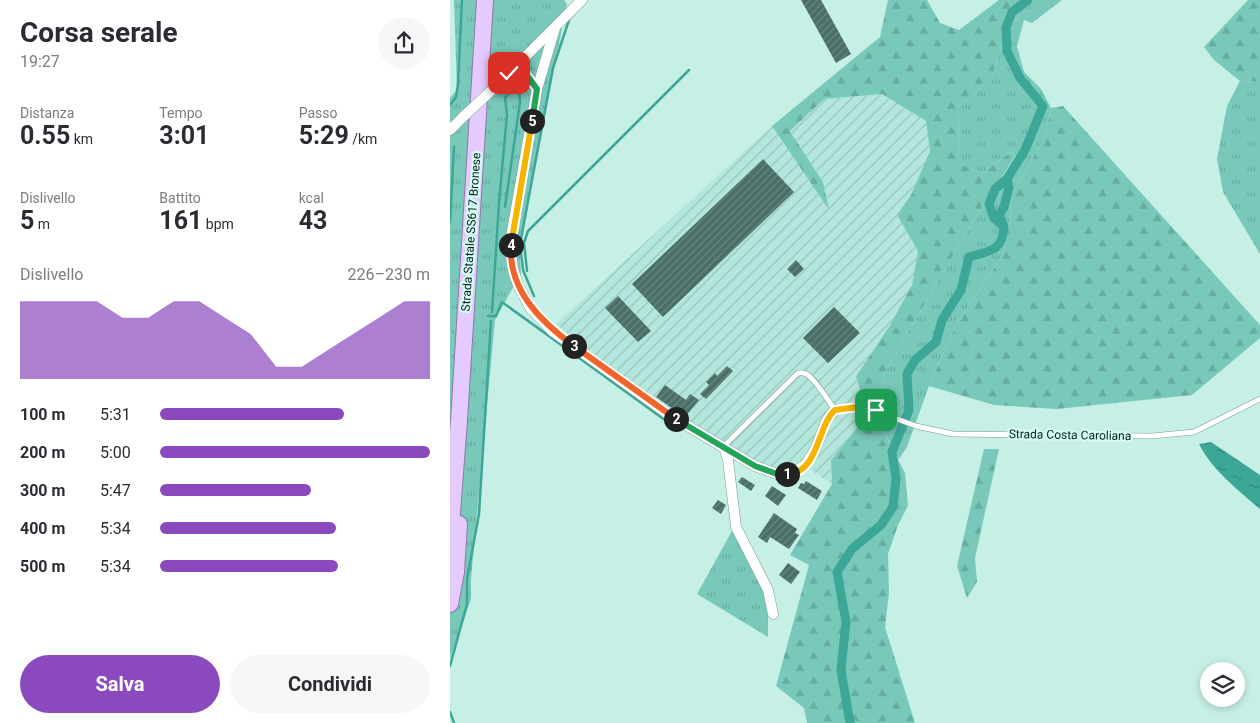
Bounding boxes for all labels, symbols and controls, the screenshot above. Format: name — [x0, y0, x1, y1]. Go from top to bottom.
text: Corsa serale — [20, 16, 178, 49]
button: share — [378, 17, 430, 69]
text: 19:27 — [20, 52, 60, 71]
pin — [488, 52, 530, 94]
icon: check — [495, 59, 523, 87]
text: Distanza — [20, 105, 74, 121]
text: Tempo — [159, 105, 203, 121]
text: Passo — [299, 105, 337, 121]
pin: 5 — [520, 108, 544, 134]
text: 5 — [528, 113, 537, 129]
text: 0.55 — [20, 121, 70, 150]
text: 3:01 — [159, 121, 209, 150]
text: 5:29 — [299, 121, 349, 150]
text: km — [70, 131, 93, 147]
text: /km — [349, 131, 377, 147]
street label: Strada Statale SS617 Bronese — [458, 152, 484, 312]
text: Dislivello — [20, 190, 76, 206]
text: Battito — [159, 190, 201, 206]
text: kcal — [299, 190, 324, 206]
text: 5 — [20, 206, 34, 235]
text: 161 — [159, 206, 202, 235]
text: 43 — [299, 206, 327, 235]
text: m — [34, 216, 50, 232]
text: bpm — [202, 216, 234, 232]
pin: 4 — [498, 232, 524, 258]
text: 4 — [507, 237, 516, 253]
text: Dislivello — [20, 265, 83, 284]
text: 226–230 m — [348, 265, 430, 284]
pin: 3 — [562, 334, 586, 358]
text: 3 — [570, 338, 579, 354]
pin — [855, 389, 897, 431]
icon: arrive — [862, 396, 890, 424]
text: 100 m — [20, 405, 65, 424]
text: 5:31 — [100, 405, 131, 424]
pin: 2 — [664, 406, 688, 432]
text: 2 — [672, 411, 681, 427]
street label: Strada Costa Caroliana — [1009, 427, 1131, 443]
text: 200 m — [20, 443, 65, 462]
text: 5:00 — [100, 443, 131, 462]
pin: 1 — [774, 462, 800, 486]
text: 1 — [783, 466, 792, 482]
text: 300 m — [20, 481, 65, 500]
text: 5:47 — [100, 481, 131, 500]
text: 400 m — [20, 519, 65, 538]
text: 5:34 — [100, 519, 131, 538]
text: 500 m — [20, 557, 65, 576]
text: 5:34 — [100, 557, 131, 576]
button: Salva — [20, 655, 220, 713]
button: Condividi — [230, 655, 430, 713]
map controls — [1200, 662, 1245, 707]
button: layers — [1200, 662, 1245, 707]

